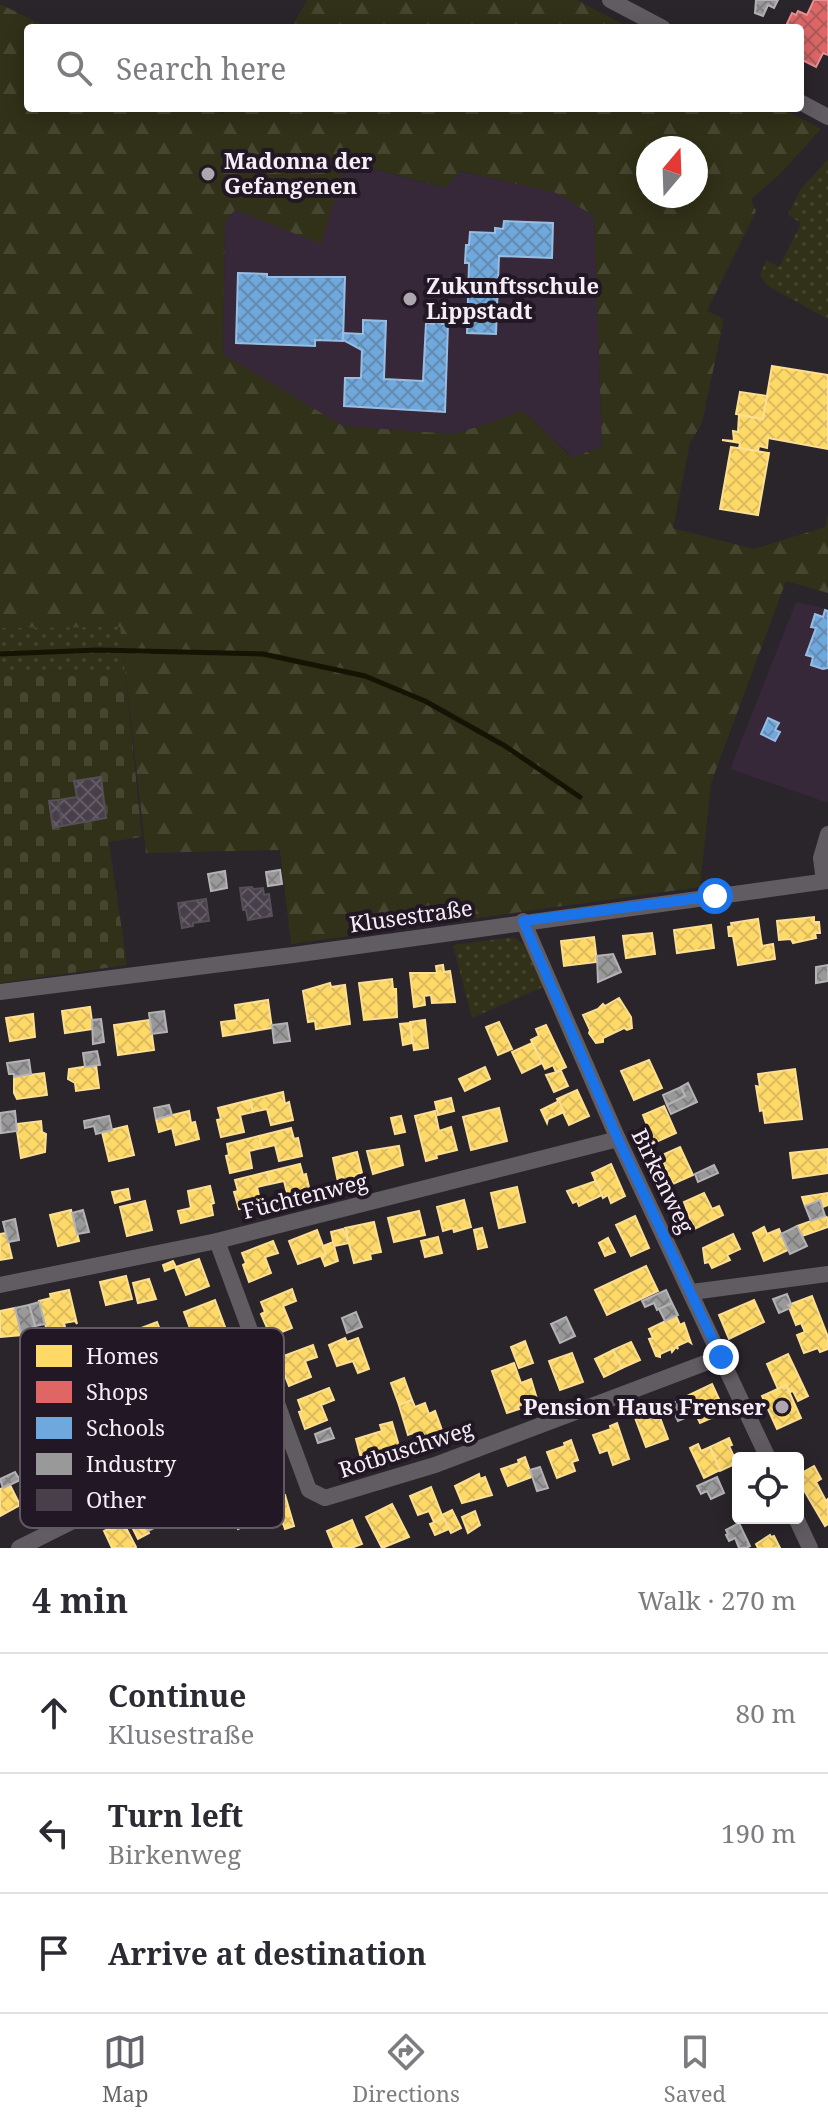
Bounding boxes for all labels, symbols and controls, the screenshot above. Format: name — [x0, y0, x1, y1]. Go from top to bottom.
search box — [24, 24, 804, 112]
icon: search — [52, 46, 96, 90]
text: Search here — [116, 48, 286, 89]
north arrow — [636, 136, 708, 208]
place label: Madonna der Gefangenen — [224, 145, 373, 200]
marker: Madonna der Gefangenen — [199, 165, 217, 183]
place label: Zukunftsschule Lippstadt — [426, 270, 599, 325]
marker: Zukunftsschule Lippstadt — [401, 290, 419, 308]
route start — [697, 878, 733, 914]
street label: Klusestraße — [347, 892, 474, 938]
street label: Birkenweg — [626, 1123, 702, 1238]
street label: Füchtenweg — [239, 1165, 371, 1225]
legend — [20, 1328, 284, 1528]
route end — [703, 1339, 739, 1375]
text: Homes — [86, 1340, 159, 1370]
text: Shops — [86, 1376, 148, 1406]
place label: Pension Haus Frenser — [523, 1391, 766, 1421]
marker: Pension Haus Frenser — [773, 1398, 791, 1416]
text: Schools — [86, 1412, 165, 1442]
street label: Rotbuschweg — [335, 1412, 477, 1484]
text: Industry — [86, 1448, 177, 1478]
map controls — [732, 1452, 804, 1524]
button: locate — [732, 1452, 804, 1524]
text: Other — [86, 1484, 147, 1514]
text: 4 min — [32, 1577, 128, 1623]
text: Walk · 270 m — [638, 1582, 796, 1618]
text: Continue — [108, 1675, 246, 1716]
icon: ahead — [32, 1691, 76, 1735]
text: 80 m — [736, 1695, 796, 1731]
text: Klusestraße — [108, 1716, 254, 1752]
text: Turn left — [108, 1795, 243, 1836]
icon: left — [32, 1811, 76, 1855]
text: 190 m — [721, 1815, 796, 1851]
text: Birkenweg — [108, 1836, 241, 1872]
icon: arrive — [32, 1931, 76, 1975]
text: Arrive at destination — [108, 1933, 427, 1974]
tab: Map — [102, 2030, 148, 2108]
tab: Directions — [352, 2030, 460, 2108]
tab: Saved — [664, 2030, 726, 2108]

